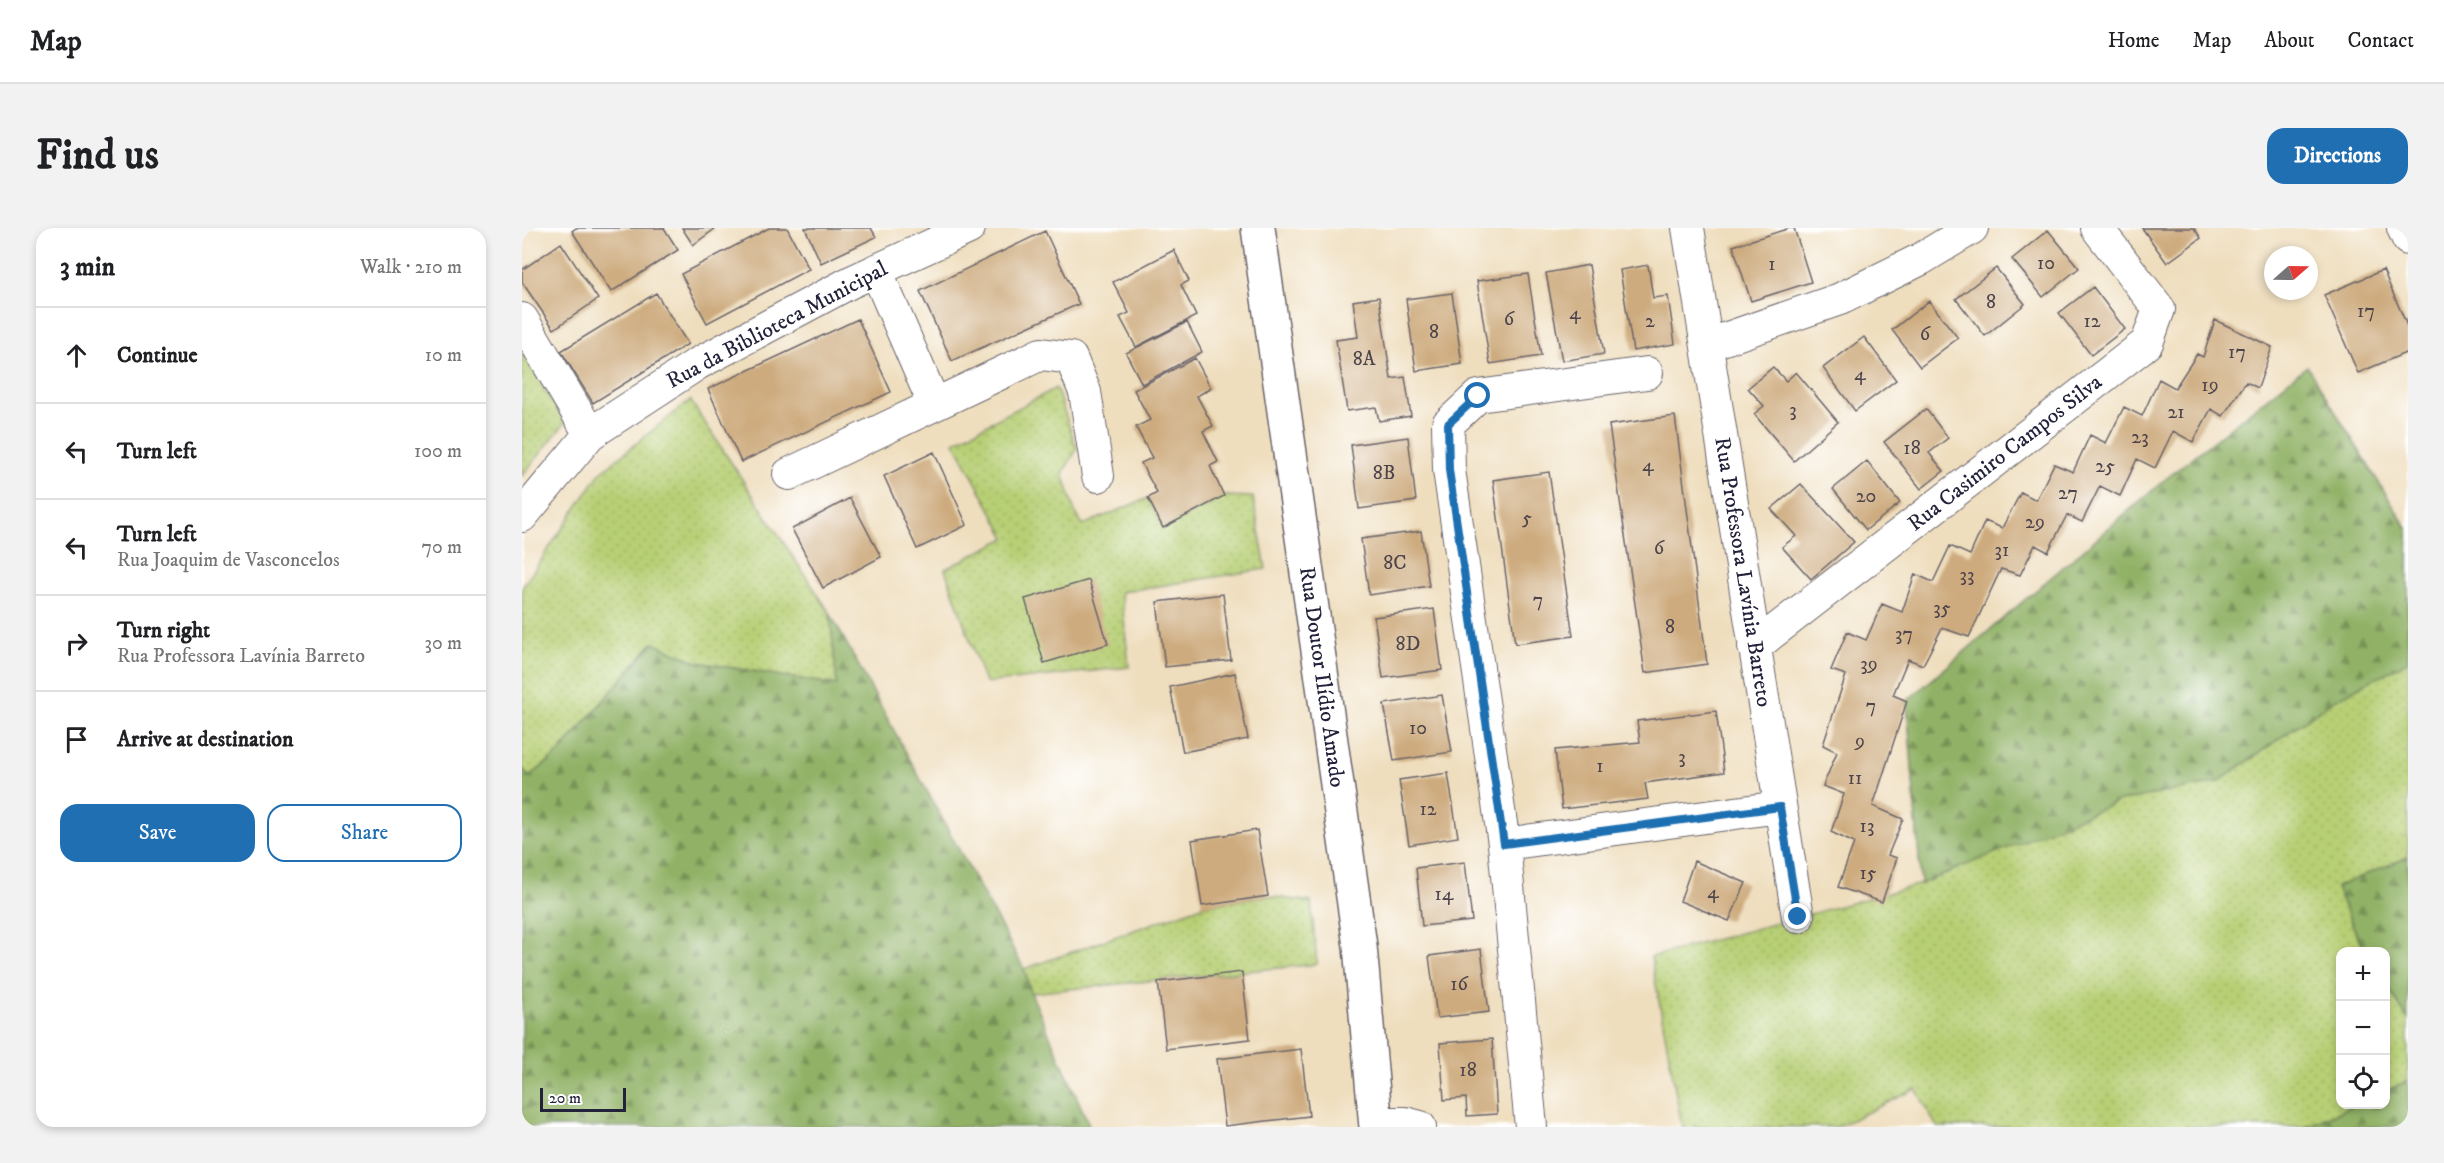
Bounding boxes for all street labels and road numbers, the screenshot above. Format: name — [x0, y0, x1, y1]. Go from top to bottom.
street label: Rua da Biblioteca Municipal — [662, 255, 892, 395]
street label: Rua Casimiro Campos Silva — [1902, 368, 2108, 537]
street label: Rua Professora Lavínia Barreto — [1708, 435, 1778, 709]
street label: Rua Doutor Ilídio Amado — [1293, 565, 1351, 789]

